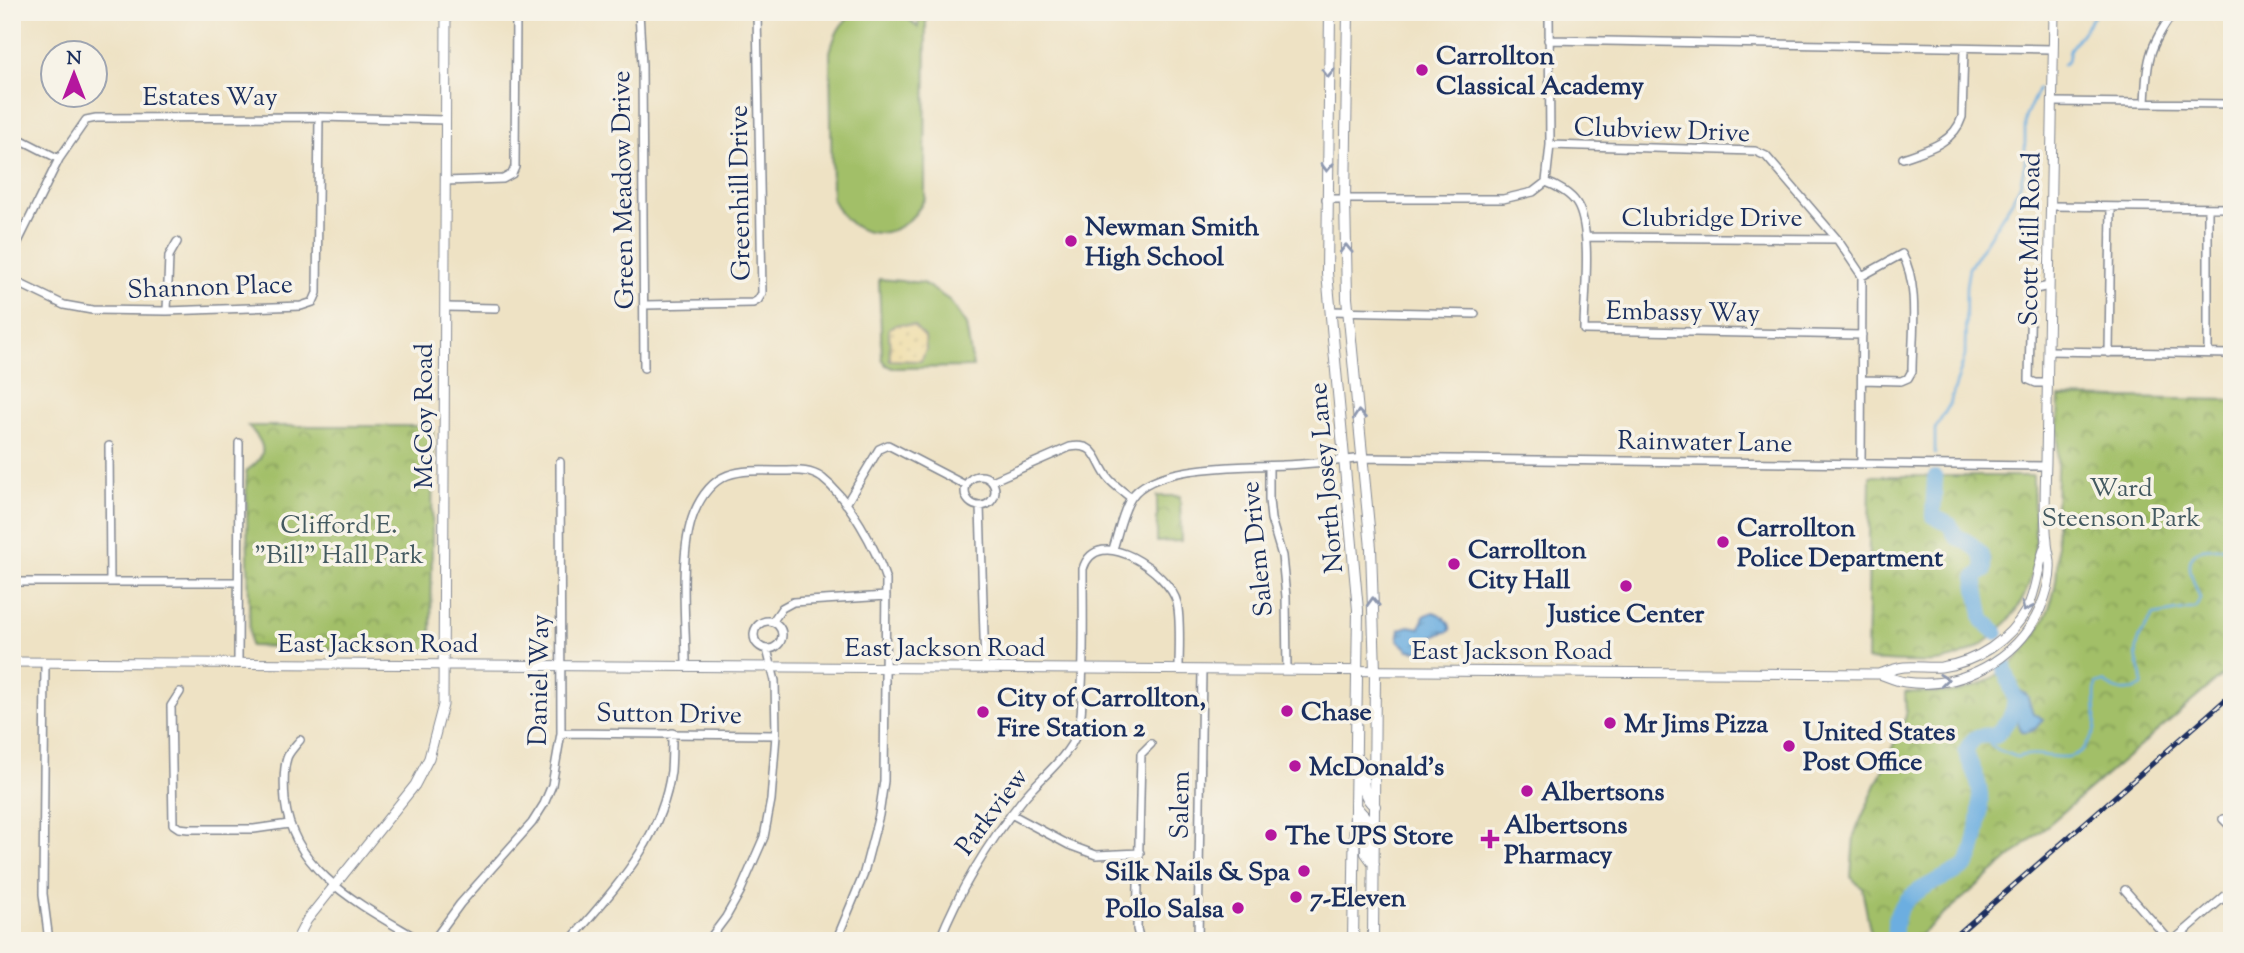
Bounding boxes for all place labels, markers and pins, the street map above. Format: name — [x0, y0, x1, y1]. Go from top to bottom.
place label: Carrollton Classical Academy — [1436, 39, 1644, 106]
marker: Carrollton Classical Academy — [1414, 62, 1430, 78]
place label: Newman Smith High School — [1085, 210, 1260, 277]
marker: Newman Smith High School — [1063, 233, 1079, 249]
place label: Carrollton Police Department — [1737, 511, 1943, 578]
place label: Carrollton City Hall — [1468, 533, 1587, 600]
marker: Carrollton Police Department — [1715, 534, 1731, 550]
marker: Carrollton City Hall — [1446, 556, 1462, 572]
marker: Justice Center — [1618, 578, 1634, 594]
place label: Justice Center — [1546, 597, 1704, 634]
place label: City of Carrollton, Fire Station 2 — [997, 681, 1206, 748]
place label: Chase — [1301, 695, 1372, 732]
marker: Chase — [1279, 703, 1295, 719]
marker: City of Carrollton, Fire Station 2 — [975, 704, 991, 720]
place label: Mr Jims Pizza — [1624, 707, 1768, 744]
marker: Mr Jims Pizza — [1602, 715, 1618, 731]
place label: United States Post Office — [1803, 715, 1955, 782]
marker: United States Post Office — [1781, 738, 1797, 754]
place label: McDonald's — [1309, 750, 1444, 787]
marker: McDonald's — [1287, 758, 1303, 774]
place label: Albertsons — [1541, 775, 1665, 812]
marker: Albertsons — [1519, 783, 1535, 799]
place label: Albertsons Pharmacy — [1504, 808, 1628, 875]
place label: The UPS Store — [1285, 819, 1453, 856]
marker: The UPS Store — [1263, 827, 1279, 843]
marker: Albertsons Pharmacy — [1482, 831, 1498, 847]
place label: Silk Nails & Spa — [1105, 855, 1290, 892]
marker: Silk Nails & Spa — [1296, 863, 1312, 879]
place label: 7-Eleven — [1310, 881, 1407, 918]
marker: 7-Eleven — [1288, 889, 1304, 905]
place label: Pollo Salsa — [1105, 892, 1224, 929]
marker: Pollo Salsa — [1230, 900, 1246, 916]

